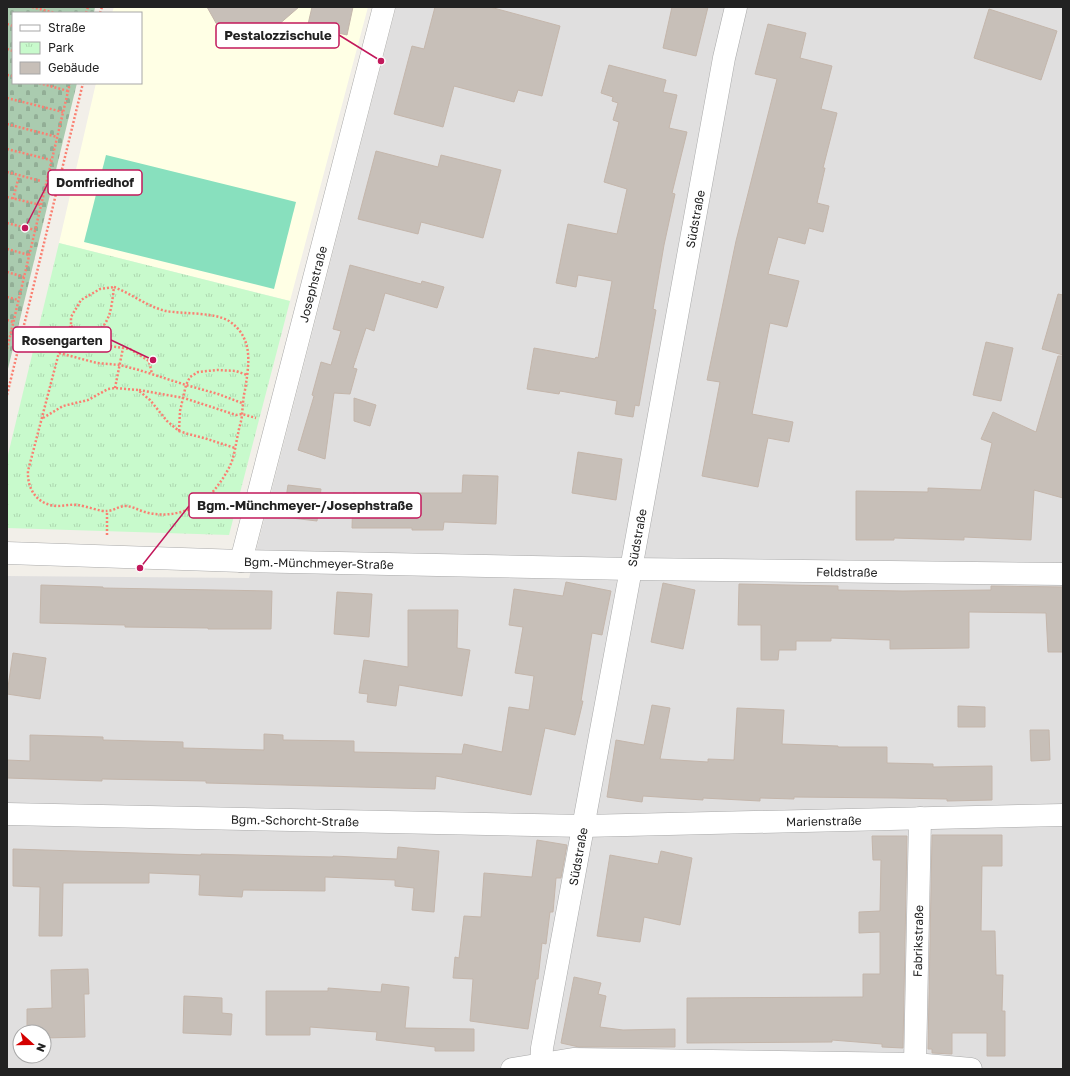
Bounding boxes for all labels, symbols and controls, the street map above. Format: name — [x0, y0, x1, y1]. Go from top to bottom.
legend — [12, 12, 142, 84]
text: Straße — [48, 20, 86, 35]
callout: Pestalozzischule — [216, 23, 339, 48]
text: Pestalozzischule — [224, 27, 332, 43]
text: Park — [48, 40, 74, 55]
text: Gebäude — [48, 60, 99, 75]
callout: Domfriedhof — [48, 170, 142, 195]
text: Domfriedhof — [56, 174, 134, 190]
street label: Südstraße — [682, 189, 707, 249]
street label: Josephstraße — [295, 244, 330, 324]
callout: Rosengarten — [13, 327, 111, 352]
text: Rosengarten — [21, 332, 103, 348]
callout: Bgm.-Münchmeyer-/Josephstraße — [189, 493, 421, 518]
text: Bgm.-Münchmeyer-/Josephstraße — [197, 497, 413, 513]
street label: Südstraße — [624, 507, 649, 568]
street label: Bgm.-Münchmeyer-Straße — [244, 554, 394, 572]
street label: Feldstraße — [816, 564, 878, 579]
street label: Bgm.-Schorcht-Straße — [231, 811, 359, 829]
street label: Marienstraße — [786, 812, 862, 829]
street label: Südstraße — [565, 826, 590, 887]
street label: Fabrikstraße — [909, 905, 926, 977]
north arrow — [12, 1024, 52, 1064]
text: N — [34, 1042, 49, 1054]

